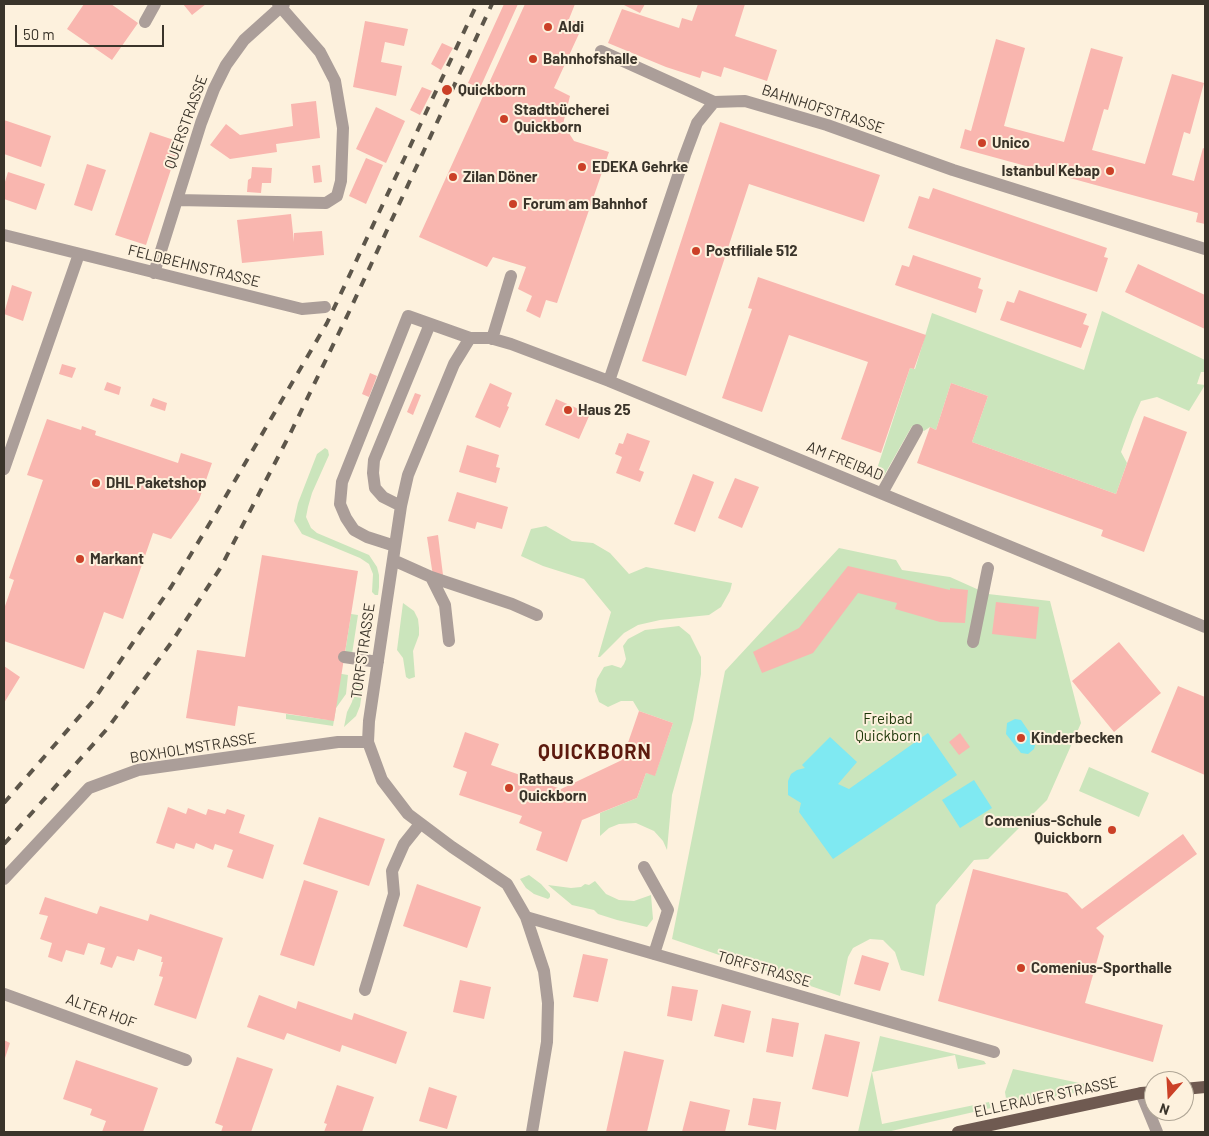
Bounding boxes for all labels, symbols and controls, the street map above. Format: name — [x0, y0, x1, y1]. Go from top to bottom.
scale bar — [18, 15, 166, 47]
place label: Aldi — [558, 18, 584, 36]
marker: Aldi — [542, 21, 554, 33]
text: 50 m — [23, 25, 55, 43]
place label: Bahnhofshalle — [543, 50, 638, 68]
marker: Bahnhofshalle — [527, 53, 539, 65]
street label: QUERSTRASSE — [161, 73, 211, 171]
place label: Quickborn — [458, 81, 526, 99]
street label: BAHNHOFSTRASSE — [760, 81, 886, 137]
marker: Quickborn — [440, 83, 454, 97]
place label: Stadtbücherei Quickborn — [514, 101, 609, 136]
marker: Stadtbücherei Quickborn — [498, 113, 510, 125]
place label: Unico — [992, 134, 1030, 152]
marker: Unico — [976, 137, 988, 149]
place label: EDEKA Gehrke — [592, 158, 688, 176]
marker: EDEKA Gehrke — [576, 161, 588, 173]
place label: Istanbul Kebap — [1001, 162, 1100, 180]
marker: Istanbul Kebap — [1104, 165, 1116, 177]
place label: Zilan Döner — [463, 168, 538, 186]
marker: Zilan Döner — [447, 171, 459, 183]
place label: Forum am Bahnhof — [523, 195, 647, 213]
marker: Forum am Bahnhof — [507, 198, 519, 210]
street label: FELDBEHNSTRASSE — [126, 241, 262, 291]
place label: Postfiliale 512 — [706, 242, 798, 260]
marker: Postfiliale 512 — [690, 245, 702, 257]
place label: Haus 25 — [578, 401, 631, 419]
marker: Haus 25 — [562, 404, 574, 416]
street label: AM FREIBAD — [804, 437, 886, 485]
place label: DHL Paketshop — [106, 474, 207, 492]
marker: DHL Paketshop — [90, 477, 102, 489]
place label: Markant — [90, 550, 144, 568]
marker: Markant — [74, 553, 86, 565]
street label: TORFSTRASSE — [347, 602, 379, 700]
park label: Freibad Quickborn — [855, 710, 921, 745]
street label: BOXHOLMSTRASSE — [128, 729, 258, 767]
place label: Kinderbecken — [1031, 729, 1123, 747]
marker: Kinderbecken — [1015, 732, 1027, 744]
district label: QUICKBORN — [537, 740, 653, 764]
place label: Rathaus Quickborn — [519, 770, 587, 805]
marker: Rathaus Quickborn — [503, 782, 515, 794]
place label: Comenius-Schule Quickborn — [985, 812, 1102, 847]
marker: Comenius-Schule Quickborn — [1106, 824, 1118, 836]
street label: TORFSTRASSE — [715, 947, 813, 991]
place label: Comenius-Sporthalle — [1031, 959, 1172, 977]
marker: Comenius-Sporthalle — [1015, 962, 1027, 974]
street label: ALTER HOF — [63, 990, 139, 1032]
north arrow — [1144, 1071, 1194, 1121]
street label: ELLERAUER STRASSE — [972, 1073, 1120, 1121]
text: N — [1157, 1100, 1171, 1119]

